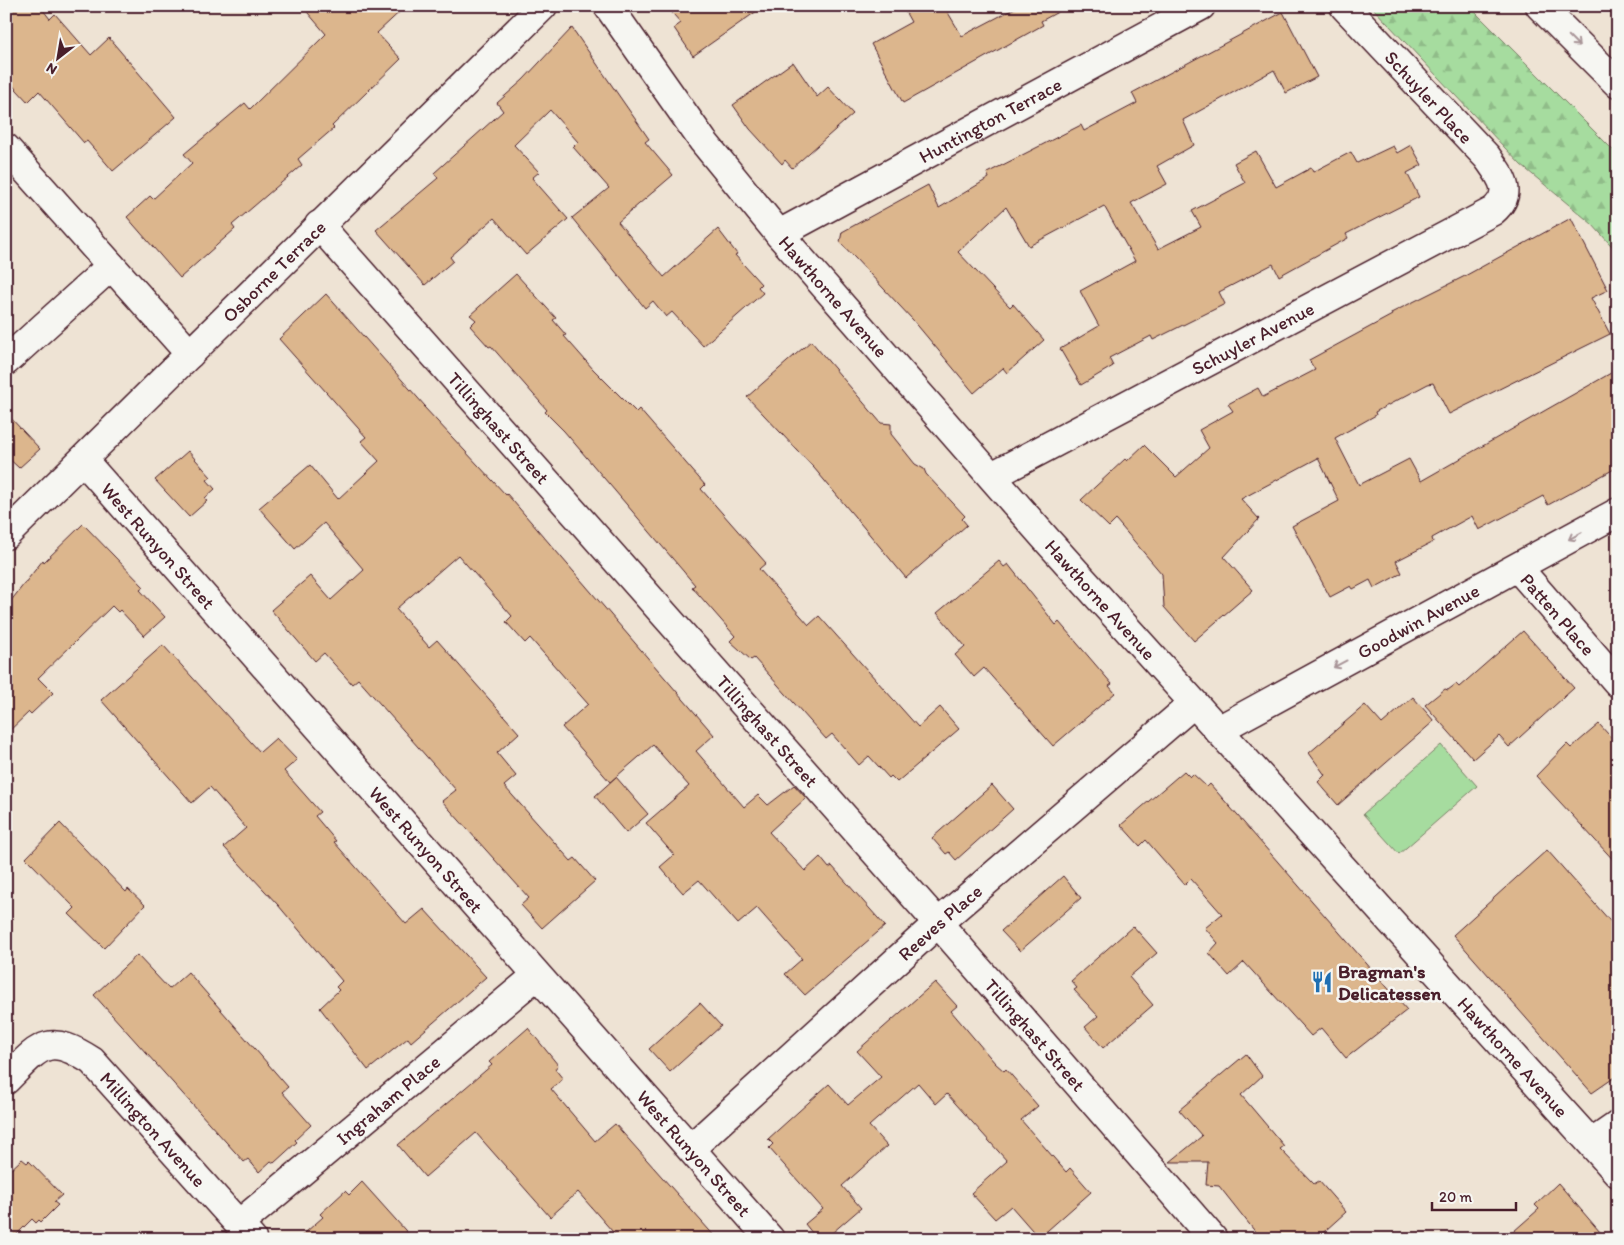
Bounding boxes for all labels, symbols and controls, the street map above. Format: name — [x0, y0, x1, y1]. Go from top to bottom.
north arrow — [32, 32, 82, 82]
one-way arrow — [1568, 35, 1581, 47]
street label: Schuyler Place — [1380, 46, 1478, 149]
text: N — [43, 59, 60, 78]
street label: Huntington Terrace — [915, 72, 1066, 168]
street label: Osborne Terrace — [218, 216, 331, 327]
street label: Hawthorne Avenue — [774, 231, 893, 362]
street label: Schuyler Avenue — [1188, 297, 1318, 380]
street label: Tillinghast Street — [443, 367, 554, 489]
street label: West Runyon Street — [96, 478, 220, 614]
one-way arrow — [1568, 531, 1583, 541]
street label: Hawthorne Avenue — [1040, 535, 1160, 665]
street label: Patten Place — [1516, 568, 1600, 660]
street label: Goodwin Avenue — [1354, 579, 1483, 664]
one-way arrow — [1333, 659, 1348, 669]
street label: Tillinghast Street — [711, 670, 823, 792]
street label: West Runyon Street — [364, 782, 488, 918]
street label: Reeves Place — [893, 879, 987, 966]
place label: Bragman's Delicatessen — [1338, 960, 1442, 1005]
restaurant icon: Bragman's Delicatessen — [1309, 969, 1335, 995]
street label: Tillinghast Street — [980, 974, 1090, 1096]
street label: Hawthorne Avenue — [1453, 992, 1573, 1122]
street label: Ingraham Place — [332, 1050, 445, 1150]
street label: Millington Avenue — [95, 1067, 211, 1192]
street label: West Runyon Street — [632, 1085, 756, 1221]
scale bar — [1432, 1180, 1515, 1212]
text: 20 m — [1439, 1188, 1473, 1206]

